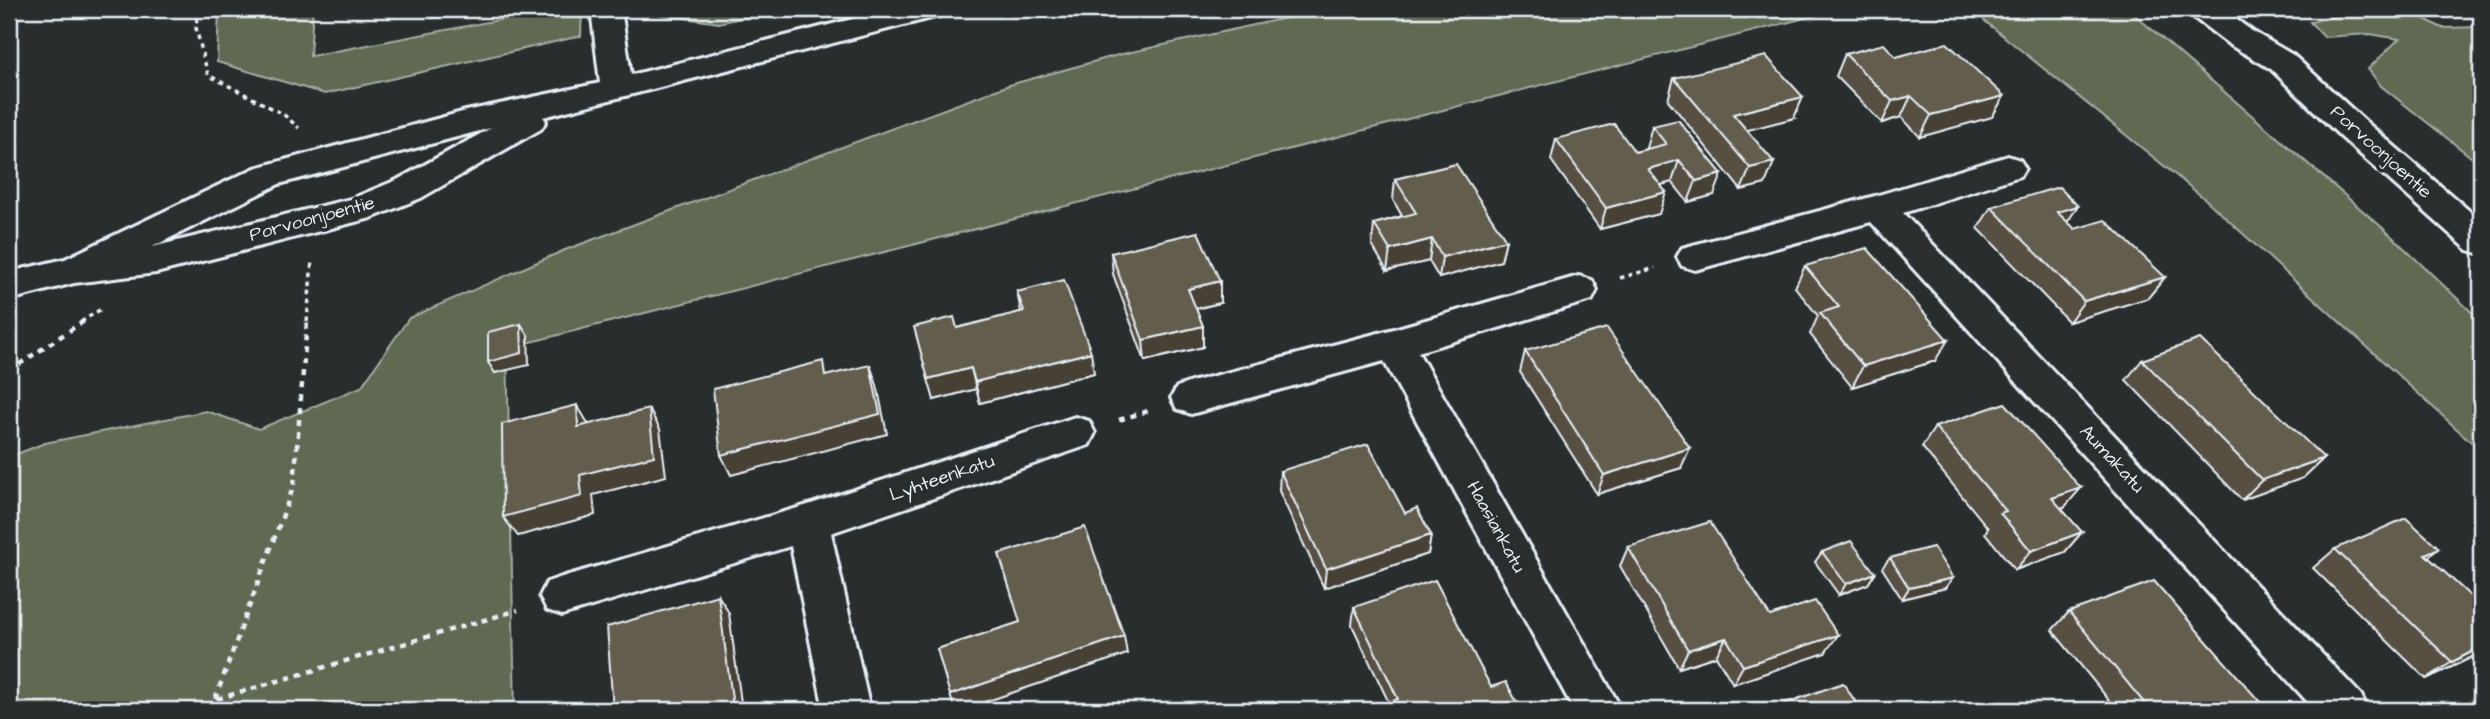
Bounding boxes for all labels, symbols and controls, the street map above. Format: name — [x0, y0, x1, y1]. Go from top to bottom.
street label: Porvoonjoentie — [2324, 99, 2438, 205]
street label: Porvoonjoentie — [246, 189, 378, 249]
street label: Aumakatu — [2073, 419, 2151, 500]
street label: Lyhteenkatu — [886, 447, 999, 510]
street label: Haasiankatu — [1460, 476, 1532, 578]

